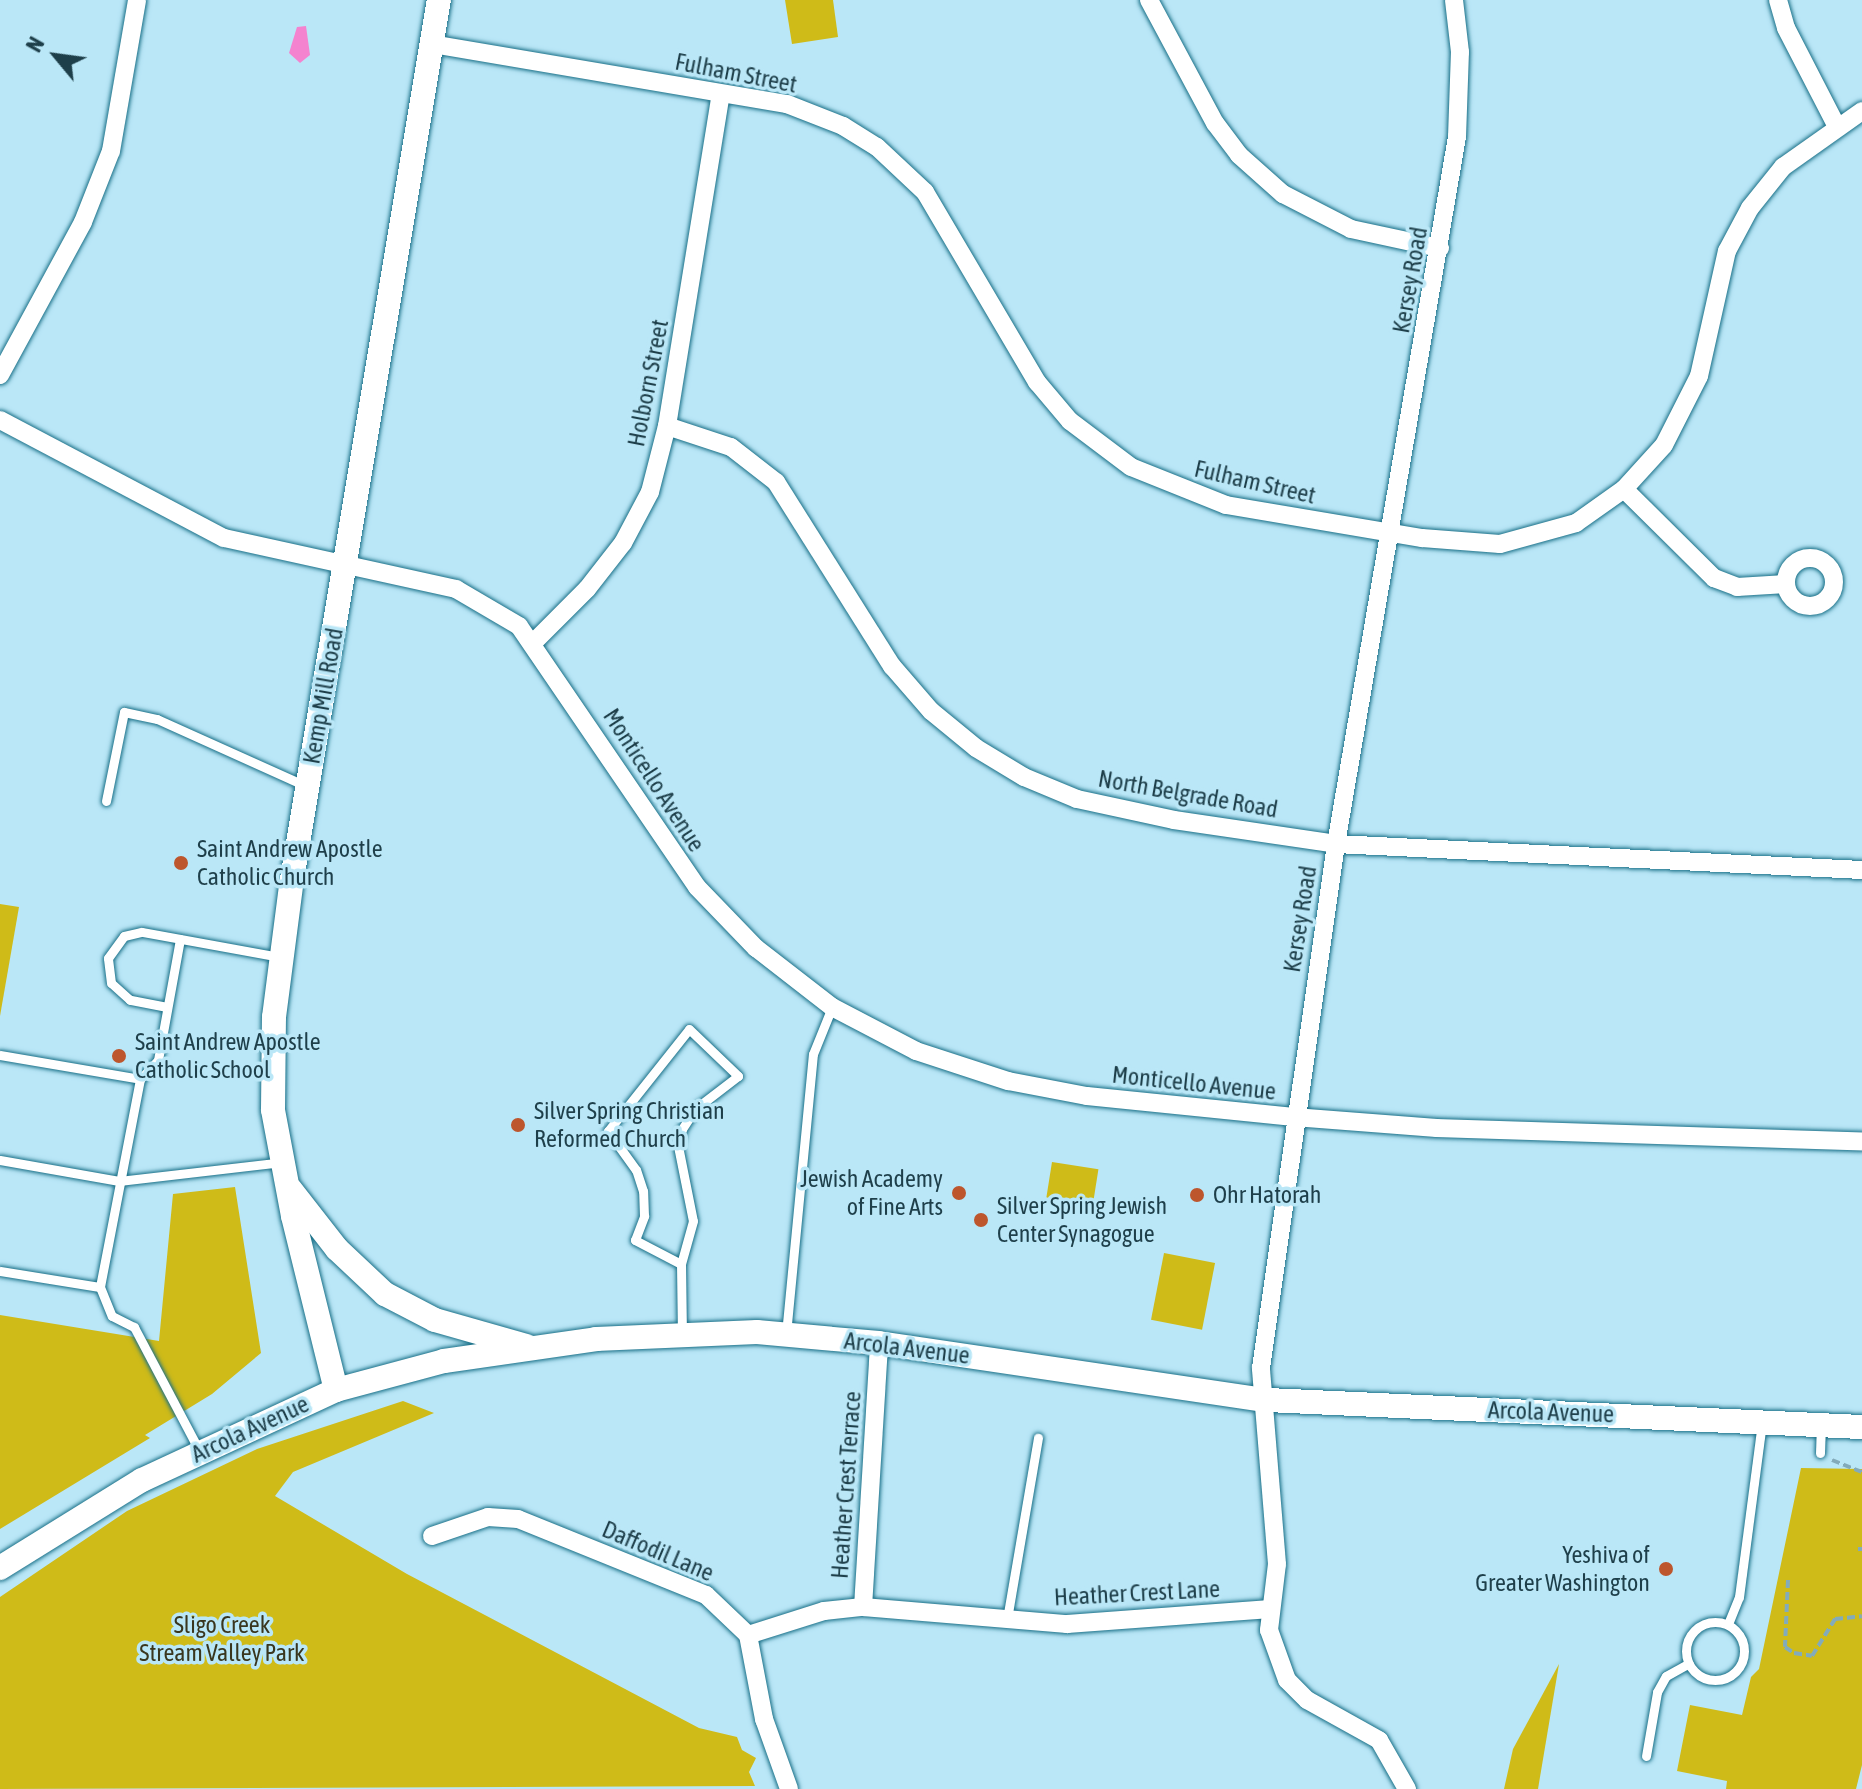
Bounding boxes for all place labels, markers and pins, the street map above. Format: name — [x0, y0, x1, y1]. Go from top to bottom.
place label: Saint Andrew Apostle Catholic Church — [197, 835, 383, 891]
marker: Saint Andrew Apostle Catholic Church — [172, 854, 190, 872]
place label: Saint Andrew Apostle Catholic School — [135, 1028, 321, 1084]
marker: Saint Andrew Apostle Catholic School — [110, 1047, 128, 1065]
place label: Silver Spring Christian Reformed Church — [534, 1097, 725, 1153]
marker: Silver Spring Christian Reformed Church — [509, 1116, 527, 1134]
place label: Jewish Academy of Fine Arts — [800, 1165, 943, 1221]
place label: Ohr Hatorah — [1213, 1181, 1321, 1209]
marker: Jewish Academy of Fine Arts — [950, 1184, 968, 1202]
marker: Ohr Hatorah — [1188, 1186, 1206, 1204]
place label: Silver Spring Jewish Center Synagogue — [997, 1192, 1167, 1248]
marker: Silver Spring Jewish Center Synagogue — [972, 1211, 990, 1229]
place label: Yeshiva of Greater Washington — [1475, 1541, 1650, 1597]
marker: Yeshiva of Greater Washington — [1657, 1560, 1675, 1578]

